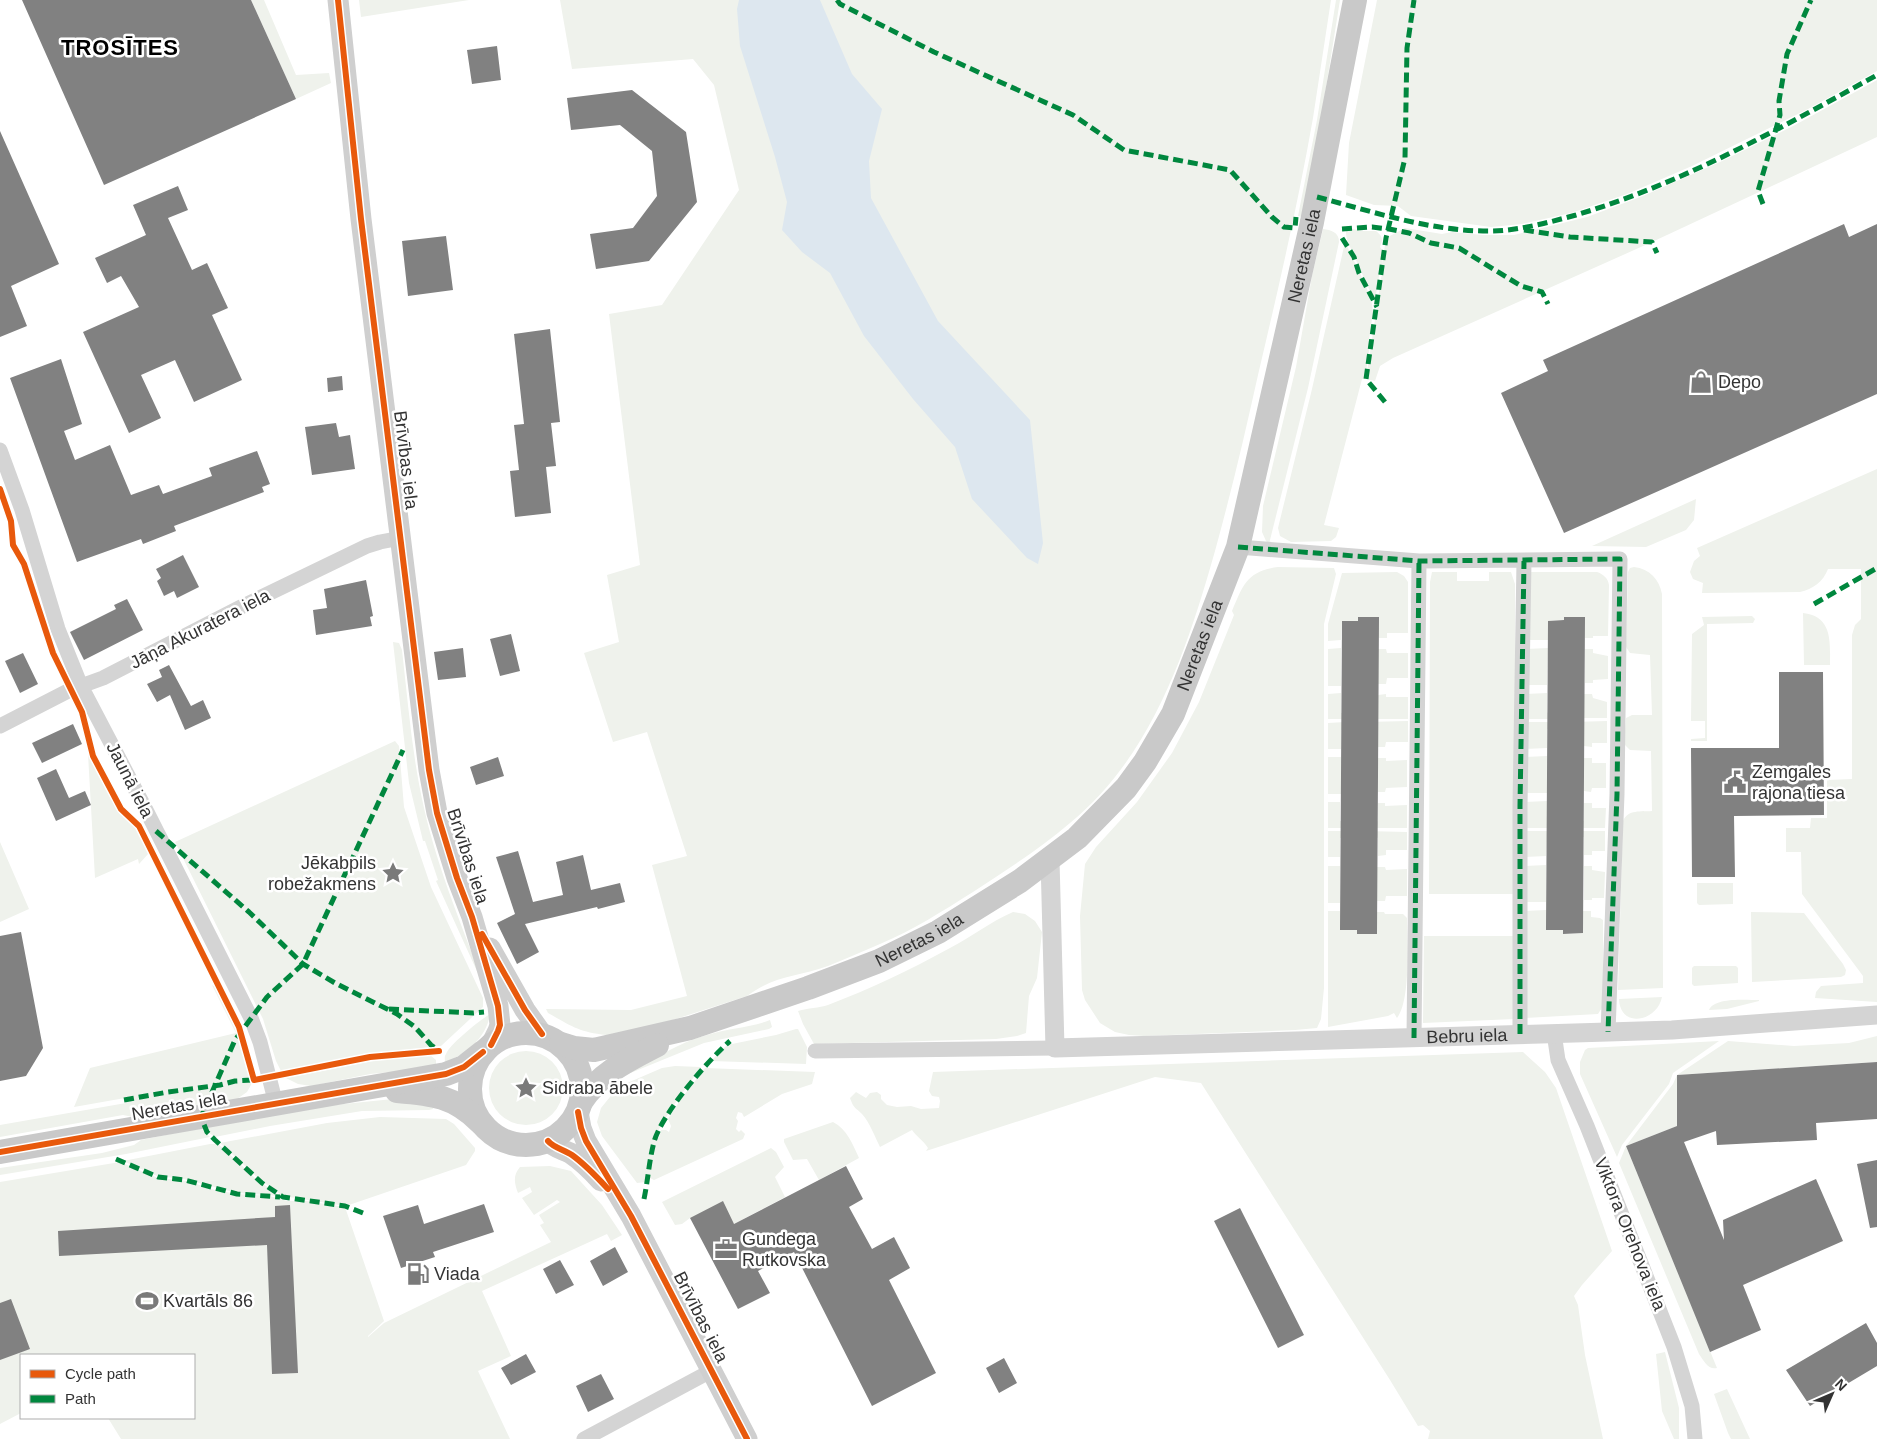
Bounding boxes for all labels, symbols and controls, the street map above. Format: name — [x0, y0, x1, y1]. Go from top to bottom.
district label: TROSĪTES — [61, 35, 179, 60]
street label: Neretas iela — [1284, 206, 1325, 305]
shop icon: Depo — [1688, 369, 1714, 395]
place label: Depo — [1718, 372, 1761, 392]
street label: Brīvības iela — [390, 410, 422, 511]
street label: Jāņa Akuratera iela — [127, 585, 274, 673]
street label: Neretas iela — [1173, 596, 1227, 694]
street label: Jaunā iela — [102, 739, 158, 822]
place label: Zemgales rajona tiesa — [1752, 762, 1846, 803]
public building icon: Zemgales rajona tiesa — [1722, 769, 1748, 795]
street label: Brīvības iela — [443, 806, 493, 907]
place label: Jēkabpils robežakmens — [268, 853, 376, 894]
place icon: Jēkabpils robežakmens — [380, 860, 406, 886]
street label: Neretas iela — [872, 908, 968, 971]
street label: Bebru iela — [1426, 1025, 1509, 1047]
place icon: Sidraba ābele — [513, 1075, 539, 1101]
place label: Sidraba ābele — [542, 1078, 653, 1098]
street label: Neretas iela — [130, 1088, 229, 1124]
street label: Viktora Orehova iela — [1590, 1155, 1670, 1314]
place label: Gundega Rutkovska — [742, 1229, 827, 1270]
office icon: Gundega Rutkovska — [713, 1236, 739, 1262]
fuel station icon: Viada — [405, 1261, 431, 1287]
place label: Viada — [434, 1264, 481, 1284]
street label: Brīvības iela — [670, 1268, 733, 1367]
sports icon: Kvartāls 86 — [134, 1288, 160, 1314]
place label: Kvartāls 86 — [163, 1291, 253, 1311]
legend — [20, 1354, 195, 1419]
text: Cycle path — [65, 1365, 136, 1382]
north arrow — [1807, 1369, 1857, 1419]
text: N — [1832, 1376, 1850, 1394]
text: Path — [65, 1390, 96, 1407]

